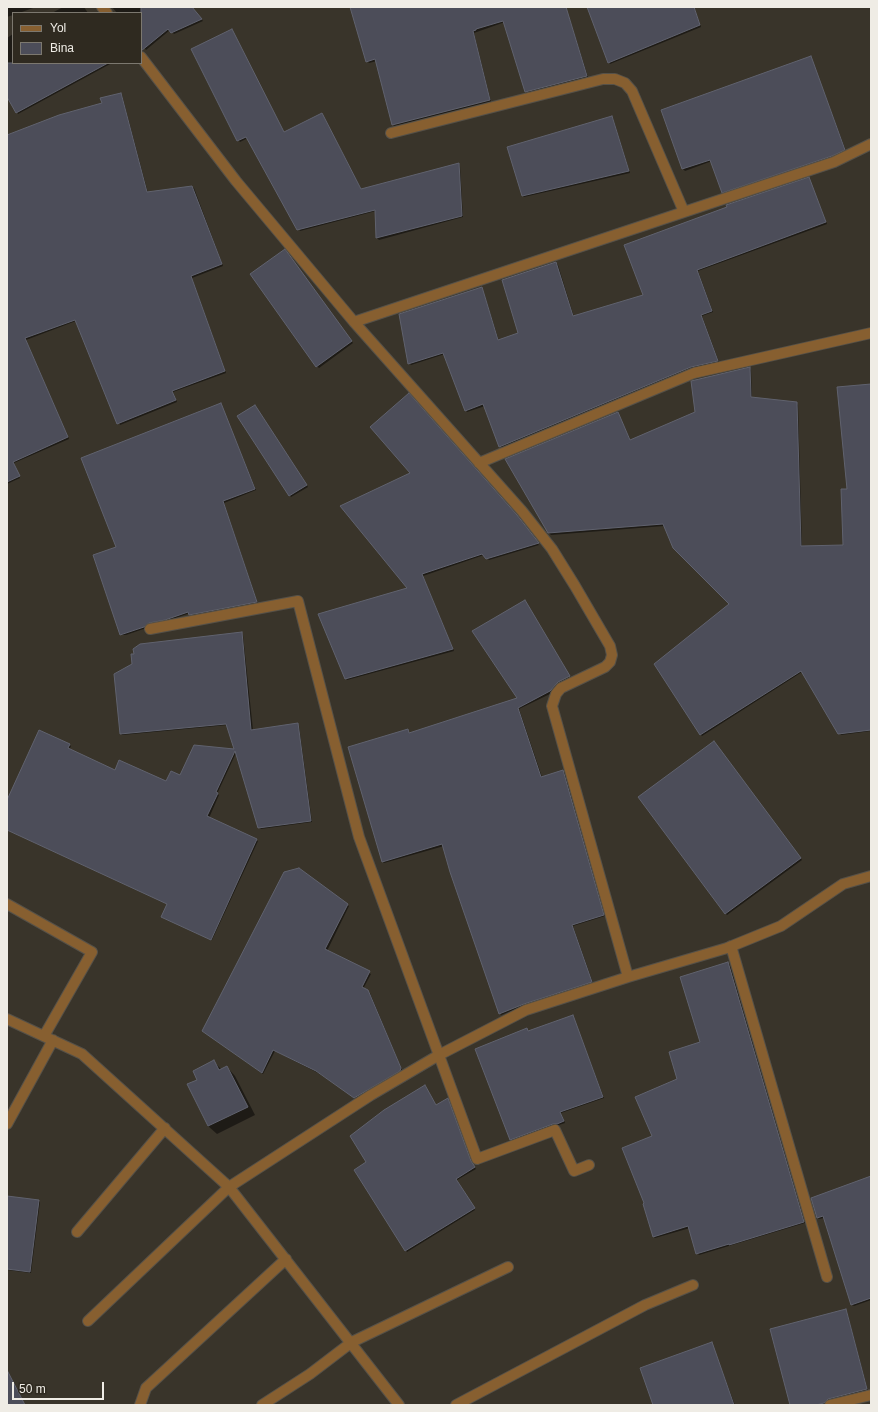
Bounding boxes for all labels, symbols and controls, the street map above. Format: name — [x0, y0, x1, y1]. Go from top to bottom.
legend — [12, 12, 142, 64]
text: Yol — [50, 21, 66, 35]
text: Bina — [50, 41, 74, 55]
scale bar — [14, 1374, 106, 1400]
text: 50 m — [19, 1382, 46, 1396]

